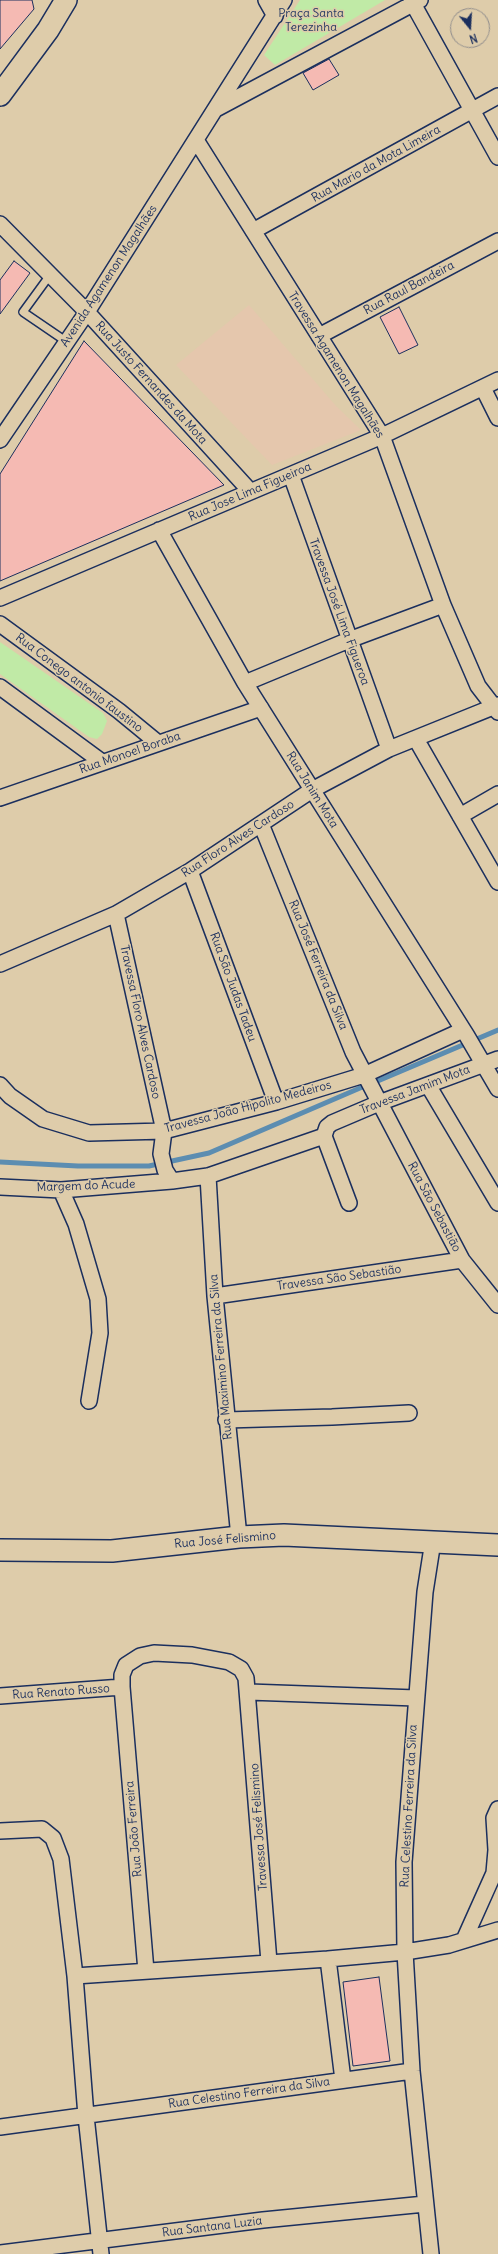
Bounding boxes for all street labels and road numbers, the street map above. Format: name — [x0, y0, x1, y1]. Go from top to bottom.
street label: Rua Mario da Mota Limeira — [309, 122, 443, 206]
street label: Avenida Agamenon Magalhães — [58, 202, 160, 350]
street label: Rua Raul Bandeira — [361, 258, 457, 318]
street label: Travessa Agamenon Magalhães — [285, 289, 387, 441]
street label: Rua Justo Fernandes da Mota — [92, 319, 210, 447]
street label: Rua Jose Lima Figueiroa — [186, 460, 314, 524]
street label: Travessa José Lima Figueroa — [306, 537, 372, 687]
street label: Rua Conego antonio faustino — [13, 630, 145, 736]
street label: Rua Monoel Boraba — [78, 729, 182, 777]
street label: Rua Janim Mota — [283, 749, 341, 831]
street label: Rua Floro Alves Cardoso — [179, 797, 297, 881]
street label: Rua José Ferreira da Silva — [285, 898, 351, 1032]
street label: Rua São Judas Tadeu — [207, 930, 259, 1044]
street label: Travessa Floro Alves Cardoso — [117, 944, 163, 1100]
street label: Travessa Jamim Mota — [358, 1062, 472, 1118]
street label: Travessa João Hipolito Medeiros — [163, 1078, 333, 1136]
street label: Rua São Sebastião — [404, 1160, 464, 1254]
street label: Margem do Acude — [36, 1177, 136, 1195]
street label: Travessa São Sebastião — [276, 1262, 402, 1294]
street label: Rua Maximino Ferreira da Silva — [207, 1274, 235, 1440]
street label: Rua José Felismino — [173, 1528, 277, 1552]
street label: Rua Renato Russo — [12, 1681, 110, 1703]
street label: Rua Celestino Ferreira da Silva — [398, 1724, 420, 1888]
street label: Travessa José Felismino — [247, 1763, 271, 1891]
street label: Rua João Ferreira — [123, 1780, 145, 1878]
street label: Rua Celestino Ferreira da Silva — [167, 2075, 331, 2111]
street label: Rua Santana Luzia — [161, 2214, 263, 2240]

